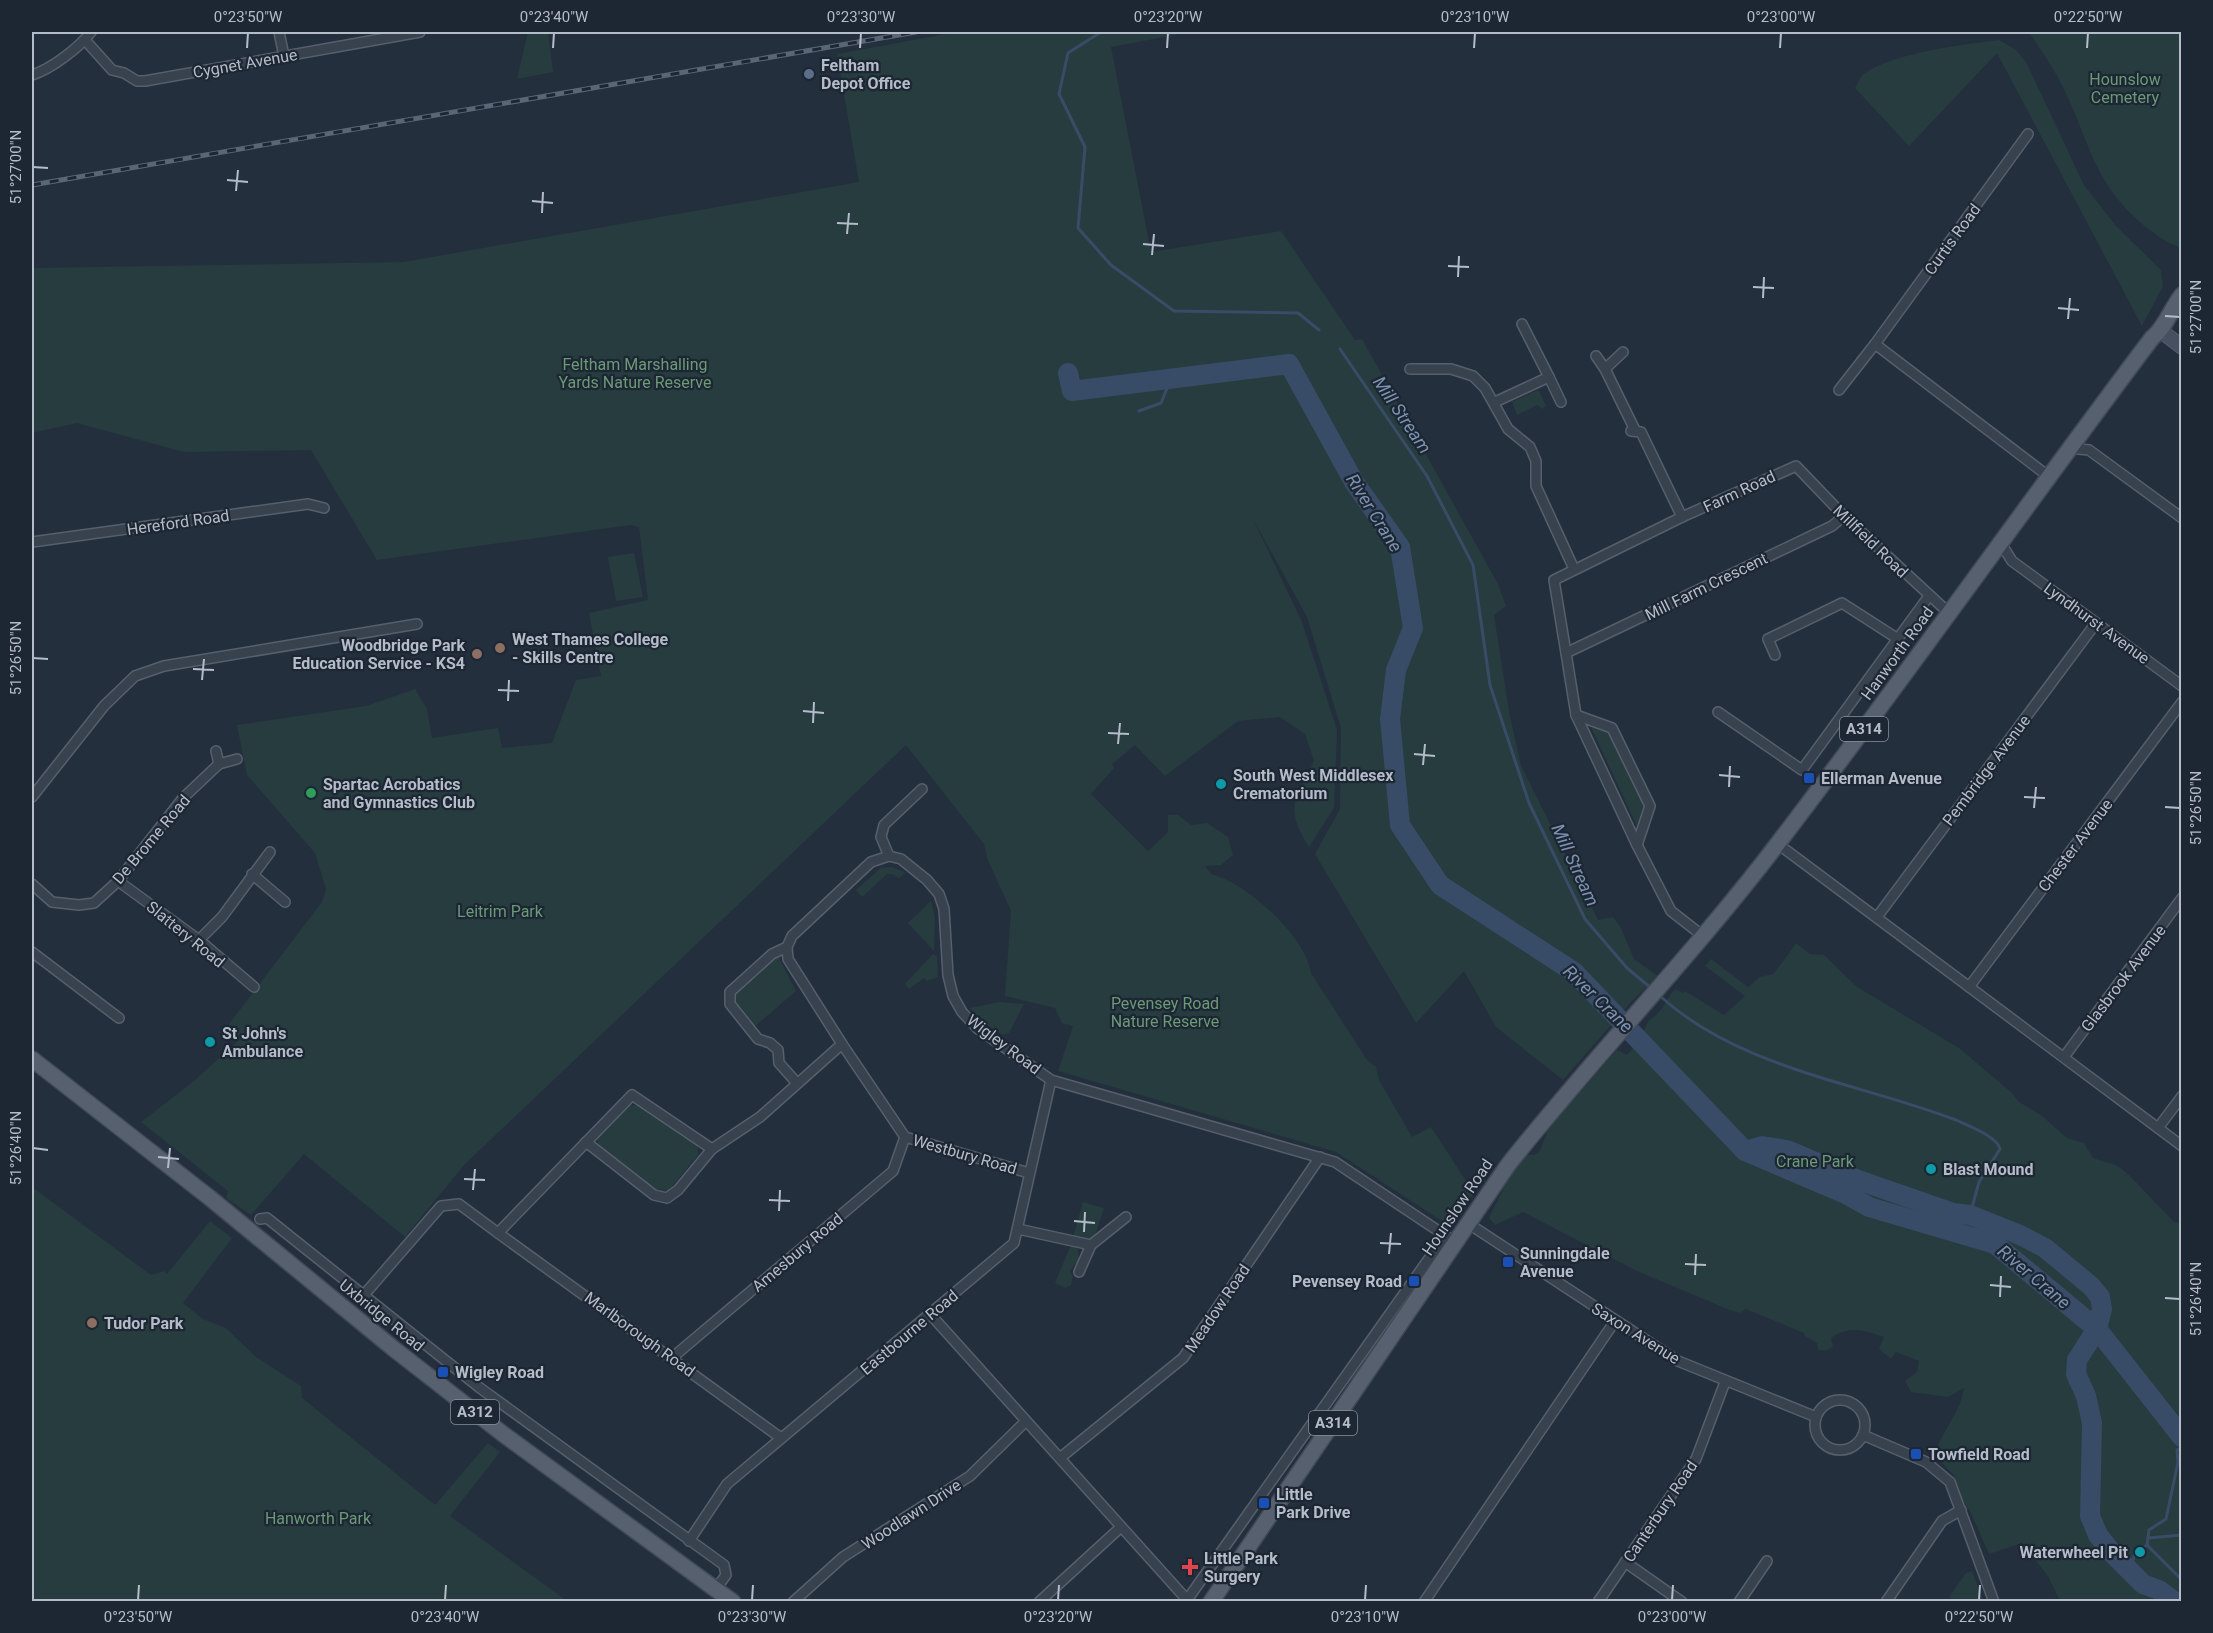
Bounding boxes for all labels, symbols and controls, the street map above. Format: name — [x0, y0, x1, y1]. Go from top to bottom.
text: 0°23'50"W — [214, 8, 282, 26]
text: 0°23'40"W — [520, 8, 588, 26]
text: 0°23'30"W — [827, 8, 895, 26]
text: 0°23'20"W — [1134, 8, 1202, 26]
text: 0°23'10"W — [1441, 8, 1509, 26]
text: 0°23'00"W — [1747, 8, 1815, 26]
text: 0°22'50"W — [2054, 8, 2122, 26]
street label: Cygnet Avenue — [191, 45, 299, 82]
place label: Feltham Depot Office — [821, 56, 911, 93]
marker: Feltham Depot Office — [802, 67, 816, 81]
park label: Hounslow Cemetery — [2089, 70, 2161, 107]
text: 51°27'00"N — [7, 130, 25, 204]
street label: Curtis Road — [1920, 200, 1985, 278]
text: 51°27'00"N — [2187, 280, 2205, 354]
park label: Feltham Marshalling Yards Nature Reserve — [559, 355, 711, 392]
water label: Mill Stream — [1369, 372, 1436, 457]
street label: Farm Road — [1700, 466, 1778, 516]
water label: River Crane — [1342, 470, 1407, 556]
street label: Millfield Road — [1829, 501, 1912, 582]
street label: Hereford Road — [126, 506, 231, 539]
street label: Mill Farm Crescent — [1642, 549, 1770, 624]
street label: Lyndhurst Avenue — [2040, 579, 2153, 668]
street label: Hanworth Road — [1857, 603, 1938, 704]
text: 51°26'50"N — [7, 621, 25, 695]
place label: West Thames College - Skills Centre — [512, 630, 668, 667]
place label: Woodbridge Park Education Service - KS4 — [292, 636, 465, 673]
marker: West Thames College - Skills Centre — [493, 641, 507, 655]
marker: Woodbridge Park Education Service - KS4 — [470, 647, 484, 661]
street label: Pembridge Avenue — [1939, 711, 2034, 829]
road number: A314 — [1840, 717, 1888, 741]
place label: South West Middlesex Crematorium — [1233, 766, 1394, 803]
place label: Ellerman Avenue — [1821, 769, 1942, 788]
marker: Ellerman Avenue — [1802, 771, 1816, 785]
text: 51°26'50"N — [2187, 771, 2205, 845]
place label: Spartac Acrobatics and Gymnastics Club — [323, 775, 475, 812]
marker: South West Middlesex Crematorium — [1214, 777, 1228, 791]
marker: Spartac Acrobatics and Gymnastics Club — [304, 786, 318, 800]
street label: De Brome Road — [109, 791, 194, 888]
street label: Chester Avenue — [2034, 795, 2117, 896]
water label: Mill Stream — [1547, 820, 1604, 909]
street label: Slattery Road — [143, 897, 229, 972]
park label: Leitrim Park — [457, 902, 544, 921]
street label: Glasbrook Avenue — [2077, 921, 2170, 1035]
water label: River Crane — [1559, 960, 1637, 1037]
park label: Pevensey Road Nature Reserve — [1111, 994, 1219, 1031]
street label: Wigley Road — [963, 1010, 1044, 1078]
place label: St John's Ambulance — [222, 1024, 303, 1061]
marker: St John's Ambulance — [203, 1035, 217, 1049]
text: 51°26'40"N — [7, 1111, 25, 1185]
street label: Westbury Road — [911, 1131, 1019, 1178]
park label: Crane Park — [1776, 1152, 1855, 1171]
street label: Hounslow Road — [1418, 1155, 1497, 1259]
place label: Blast Mound — [1943, 1160, 2034, 1179]
marker: Blast Mound — [1924, 1162, 1938, 1176]
street label: Amesbury Road — [748, 1209, 847, 1296]
water label: River Crane — [1994, 1240, 2075, 1313]
place label: Sunningdale Avenue — [1520, 1244, 1610, 1281]
marker: Sunningdale Avenue — [1501, 1255, 1515, 1269]
street label: Meadow Road — [1181, 1261, 1254, 1356]
text: 51°26'40"N — [2187, 1262, 2205, 1336]
place label: Pevensey Road — [1292, 1272, 1402, 1291]
marker: Pevensey Road — [1407, 1274, 1421, 1288]
street label: Uxbridge Road — [335, 1275, 428, 1355]
street label: Eastbourne Road — [857, 1286, 962, 1379]
street label: Marlborough Road — [581, 1288, 699, 1381]
street label: Saxon Avenue — [1588, 1299, 1683, 1368]
place label: Tudor Park — [104, 1314, 184, 1333]
marker: Tudor Park — [85, 1316, 99, 1330]
place label: Wigley Road — [455, 1363, 544, 1382]
marker: Wigley Road — [436, 1365, 450, 1379]
road number: A312 — [451, 1400, 499, 1424]
road number: A314 — [1309, 1411, 1357, 1435]
place label: Towfield Road — [1928, 1445, 2030, 1464]
marker: Towfield Road — [1909, 1447, 1923, 1461]
street label: Canterbury Road — [1619, 1457, 1701, 1566]
street label: Woodlawn Drive — [858, 1475, 964, 1554]
place label: Little Park Drive — [1276, 1485, 1351, 1522]
marker: Little Park Drive — [1257, 1496, 1271, 1510]
park label: Hanworth Park — [265, 1509, 372, 1528]
place label: Waterwheel Pit — [2019, 1543, 2129, 1562]
marker: Waterwheel Pit — [2133, 1545, 2147, 1559]
place label: Little Park Surgery — [1204, 1549, 1278, 1586]
marker: Little Park Surgery — [1181, 1558, 1199, 1576]
text: 0°23'50"W — [104, 1608, 172, 1626]
text: 0°23'40"W — [411, 1608, 479, 1626]
text: 0°23'30"W — [718, 1608, 786, 1626]
text: 0°23'20"W — [1024, 1608, 1092, 1626]
text: 0°23'10"W — [1331, 1608, 1399, 1626]
text: 0°23'00"W — [1638, 1608, 1706, 1626]
text: 0°22'50"W — [1945, 1608, 2013, 1626]

